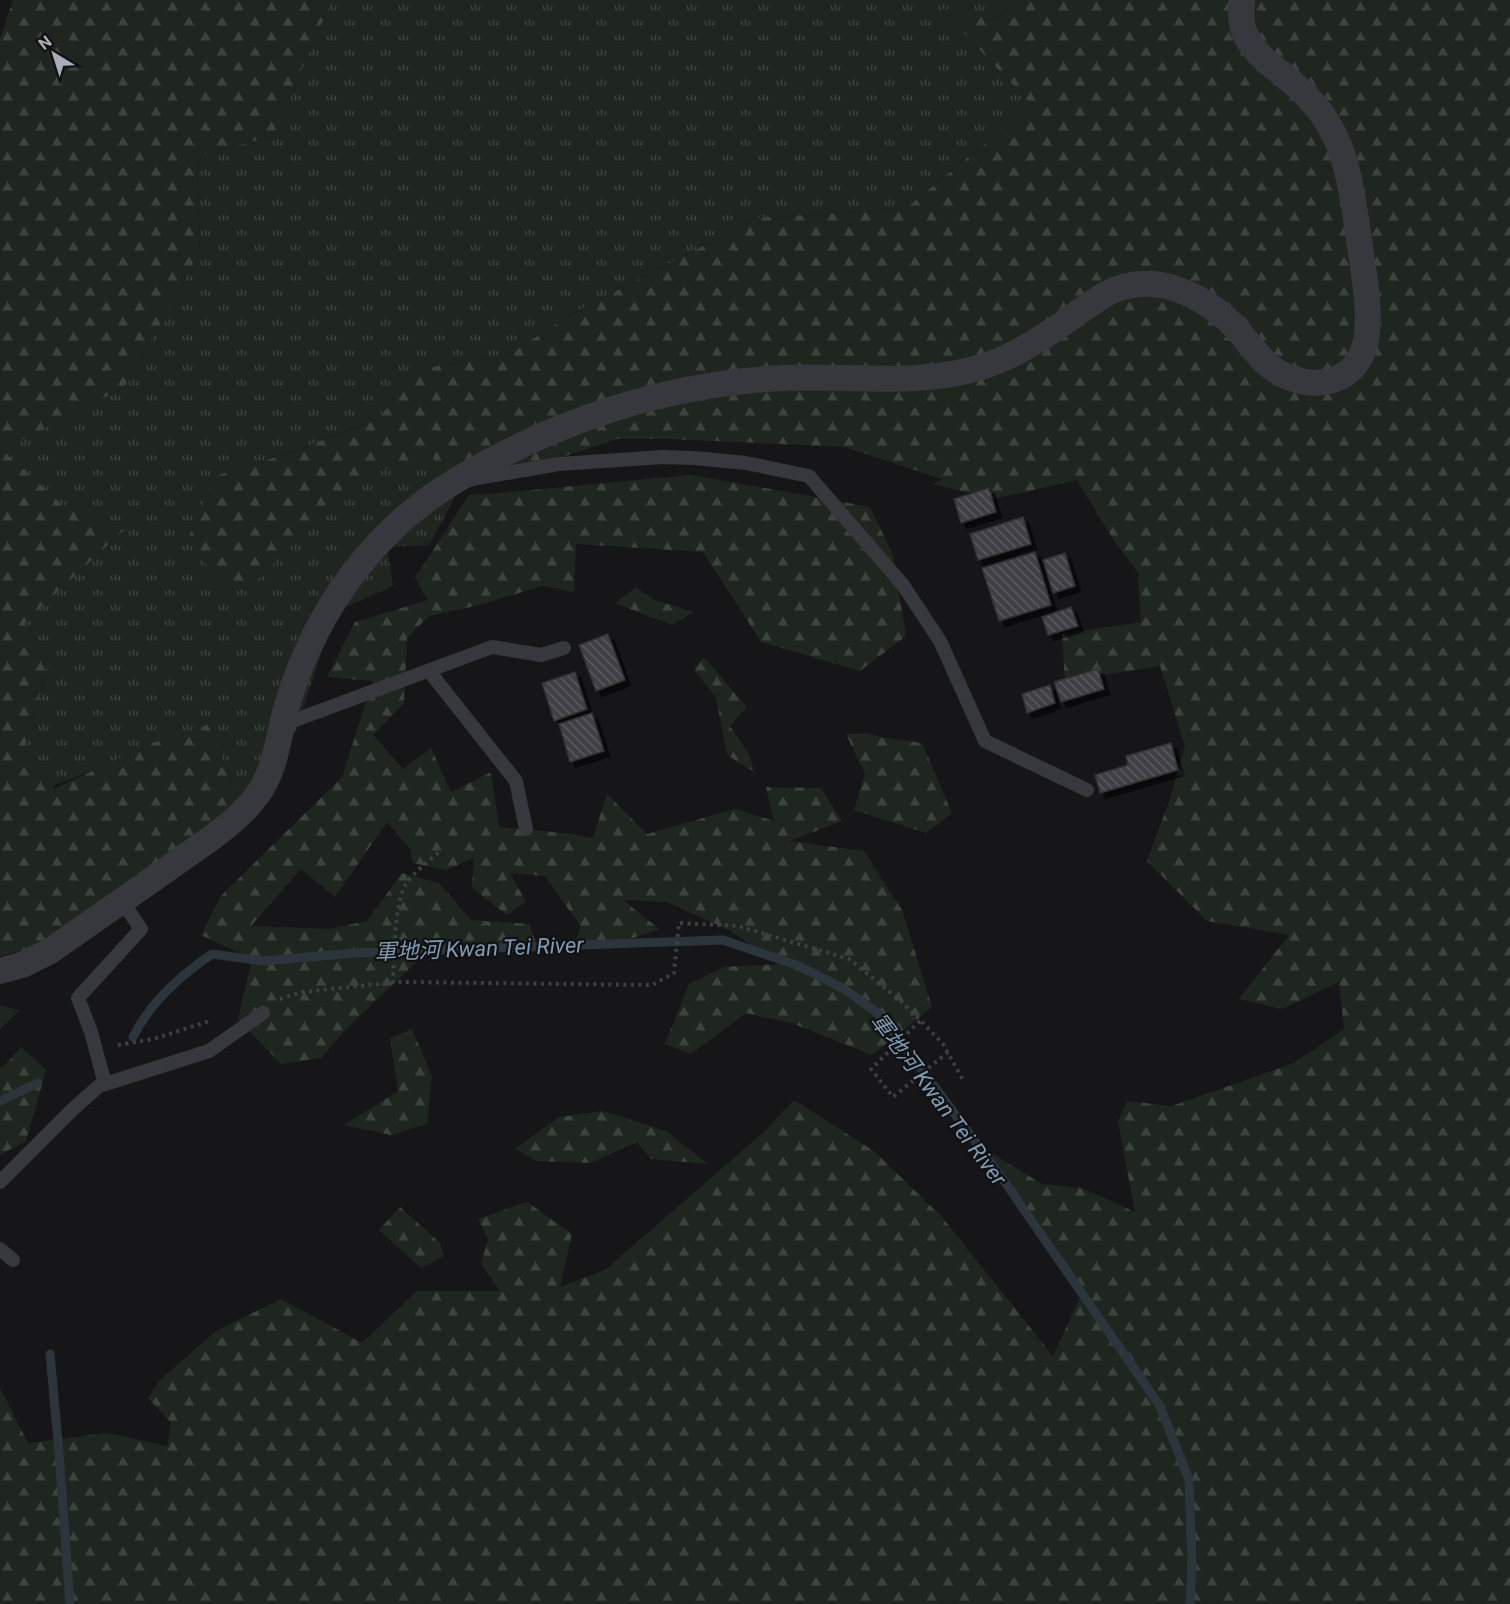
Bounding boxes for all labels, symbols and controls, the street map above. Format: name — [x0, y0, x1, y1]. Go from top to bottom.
north arrow — [24, 24, 84, 84]
text: N — [35, 32, 55, 54]
water label: 軍地河 Kwan Tei River — [374, 932, 585, 965]
water label: 軍地河 Kwan Tei River — [866, 1008, 1012, 1191]

